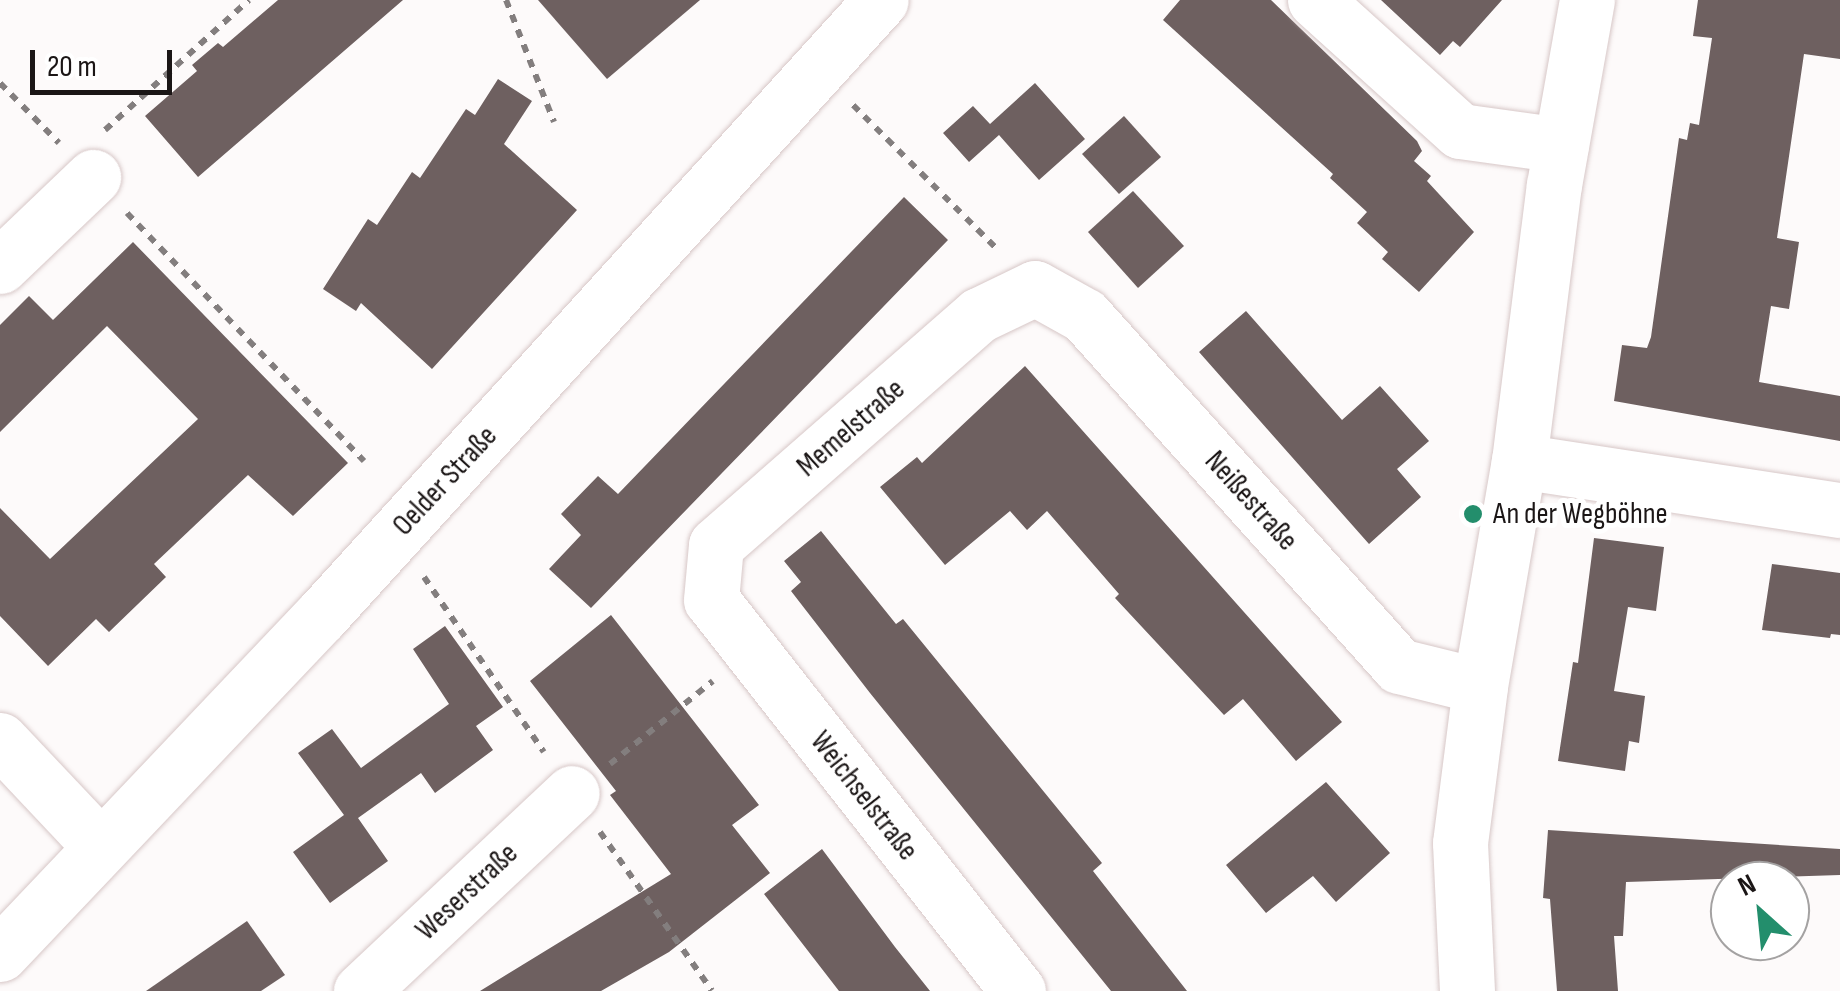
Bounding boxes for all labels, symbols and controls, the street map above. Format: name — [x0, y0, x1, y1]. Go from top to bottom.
scale bar — [35, 30, 178, 92]
text: 20 m — [47, 49, 97, 85]
street label: Memelstraße — [790, 371, 912, 485]
street label: Oelder Straße — [385, 419, 505, 543]
street label: Neißestraße — [1197, 444, 1305, 558]
place label: An der Wegböhne — [1493, 496, 1668, 532]
marker: An der Wegböhne — [1462, 503, 1484, 525]
street label: Weichselstraße — [802, 724, 926, 868]
street label: Weserstraße — [409, 836, 525, 948]
north arrow — [1710, 861, 1810, 961]
text: N — [1733, 868, 1761, 904]

